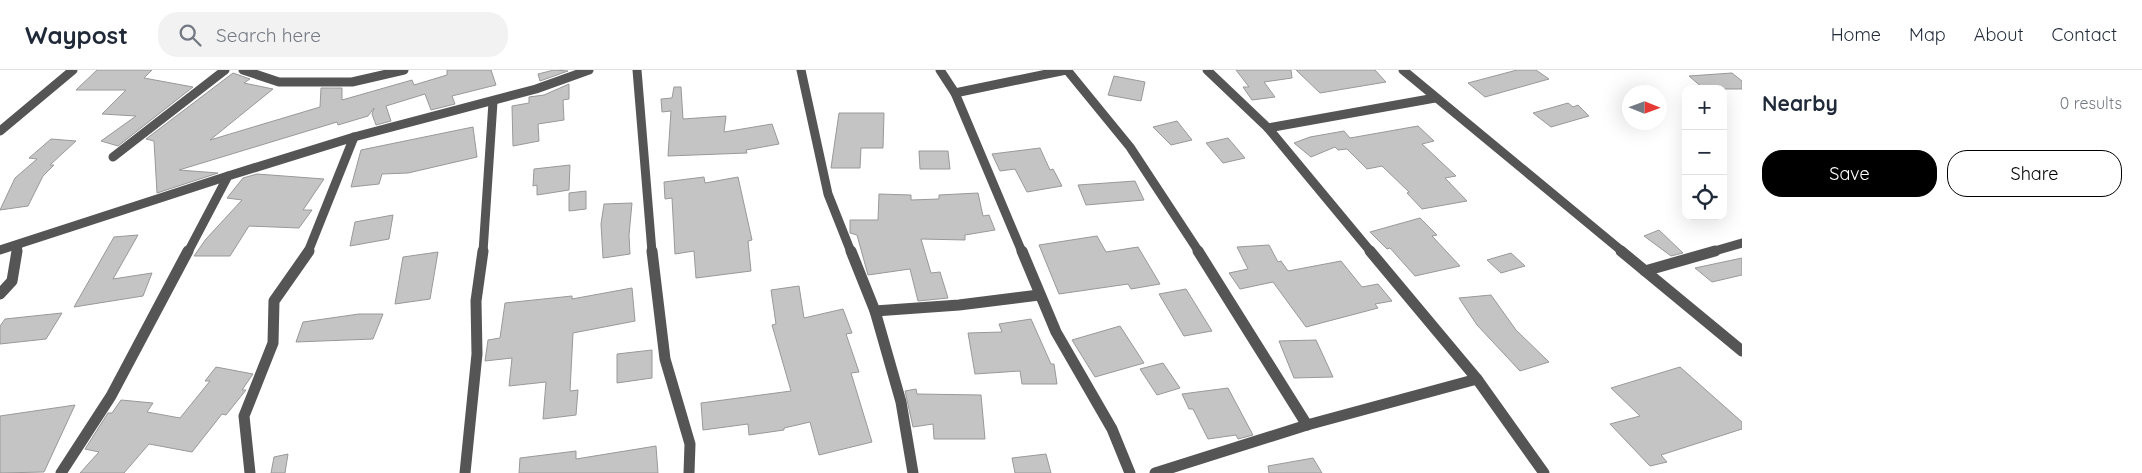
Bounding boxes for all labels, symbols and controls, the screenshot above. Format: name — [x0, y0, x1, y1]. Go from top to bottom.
search box — [158, 12, 508, 57]
text: Waypost — [25, 20, 128, 50]
icon: search — [176, 21, 204, 49]
text: Search here — [216, 23, 321, 47]
text: Home — [1831, 23, 1881, 46]
text: Map — [1909, 23, 1946, 46]
text: About — [1974, 23, 2024, 46]
text: Contact — [2052, 23, 2117, 46]
north arrow — [1622, 85, 1667, 130]
map controls — [1682, 85, 1727, 220]
button: + — [1682, 85, 1727, 130]
text: Nearby — [1762, 90, 1838, 116]
text: 0 results — [2060, 93, 2122, 113]
button: − — [1682, 130, 1727, 175]
button: Save — [1762, 150, 1937, 197]
button: Share — [1947, 150, 2122, 197]
button: locate — [1682, 175, 1727, 220]

